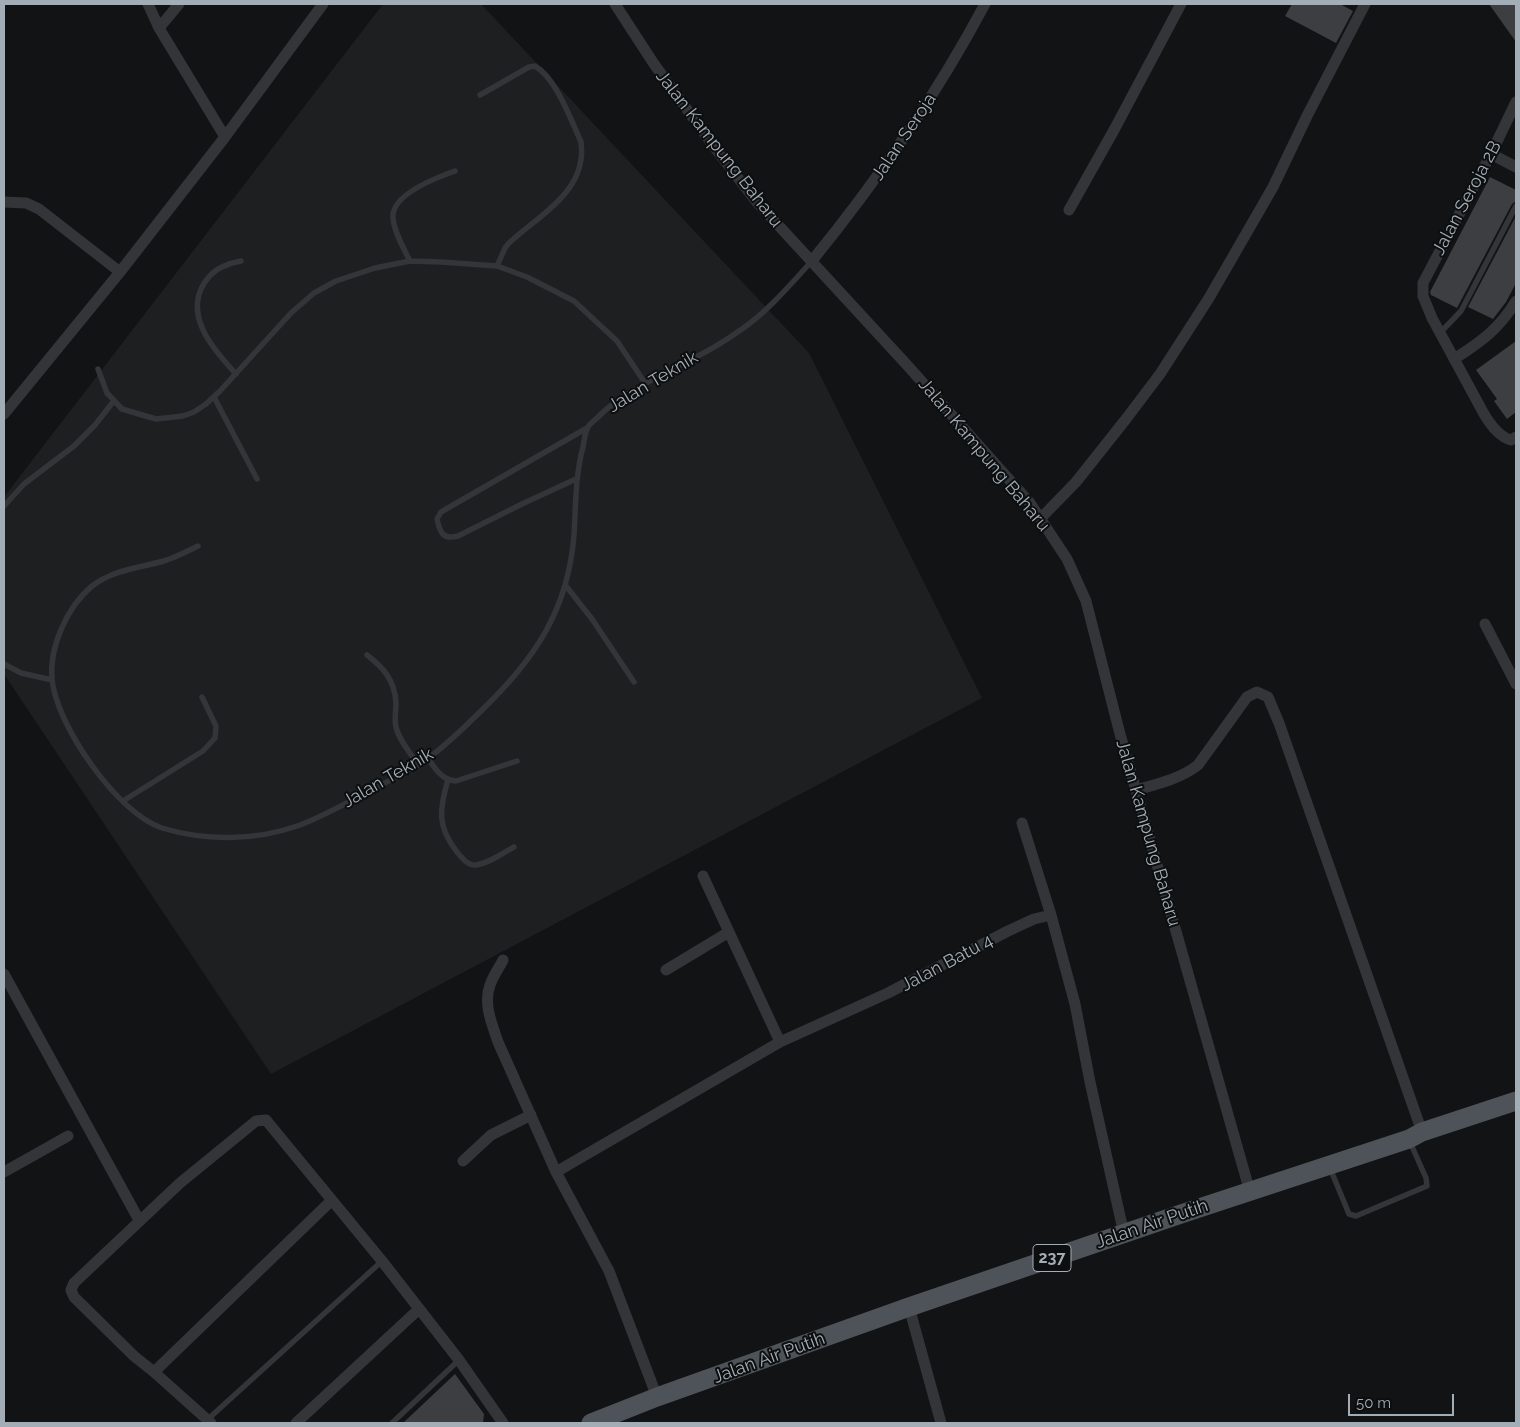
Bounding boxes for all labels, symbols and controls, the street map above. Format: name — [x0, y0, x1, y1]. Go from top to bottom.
street label: Jalan Kampung Baharu — [651, 66, 787, 232]
street label: Jalan Seroja — [867, 89, 941, 185]
street label: Jalan Seroja 2B — [1428, 137, 1506, 259]
street label: Jalan Teknik — [604, 347, 702, 417]
street label: Jalan Kampung Baharu — [914, 374, 1054, 536]
street label: Jalan Kampung Baharu — [1111, 737, 1185, 929]
street label: Jalan Teknik — [339, 743, 437, 813]
street label: Jalan Batu 4 — [897, 930, 997, 996]
street label: Jalan Air Putih — [1093, 1195, 1211, 1253]
road number: 237 — [1033, 1244, 1071, 1272]
street label: Jalan Air Putih — [710, 1328, 828, 1388]
scale bar — [1350, 1384, 1456, 1416]
text: 50 m — [1356, 1394, 1391, 1412]

